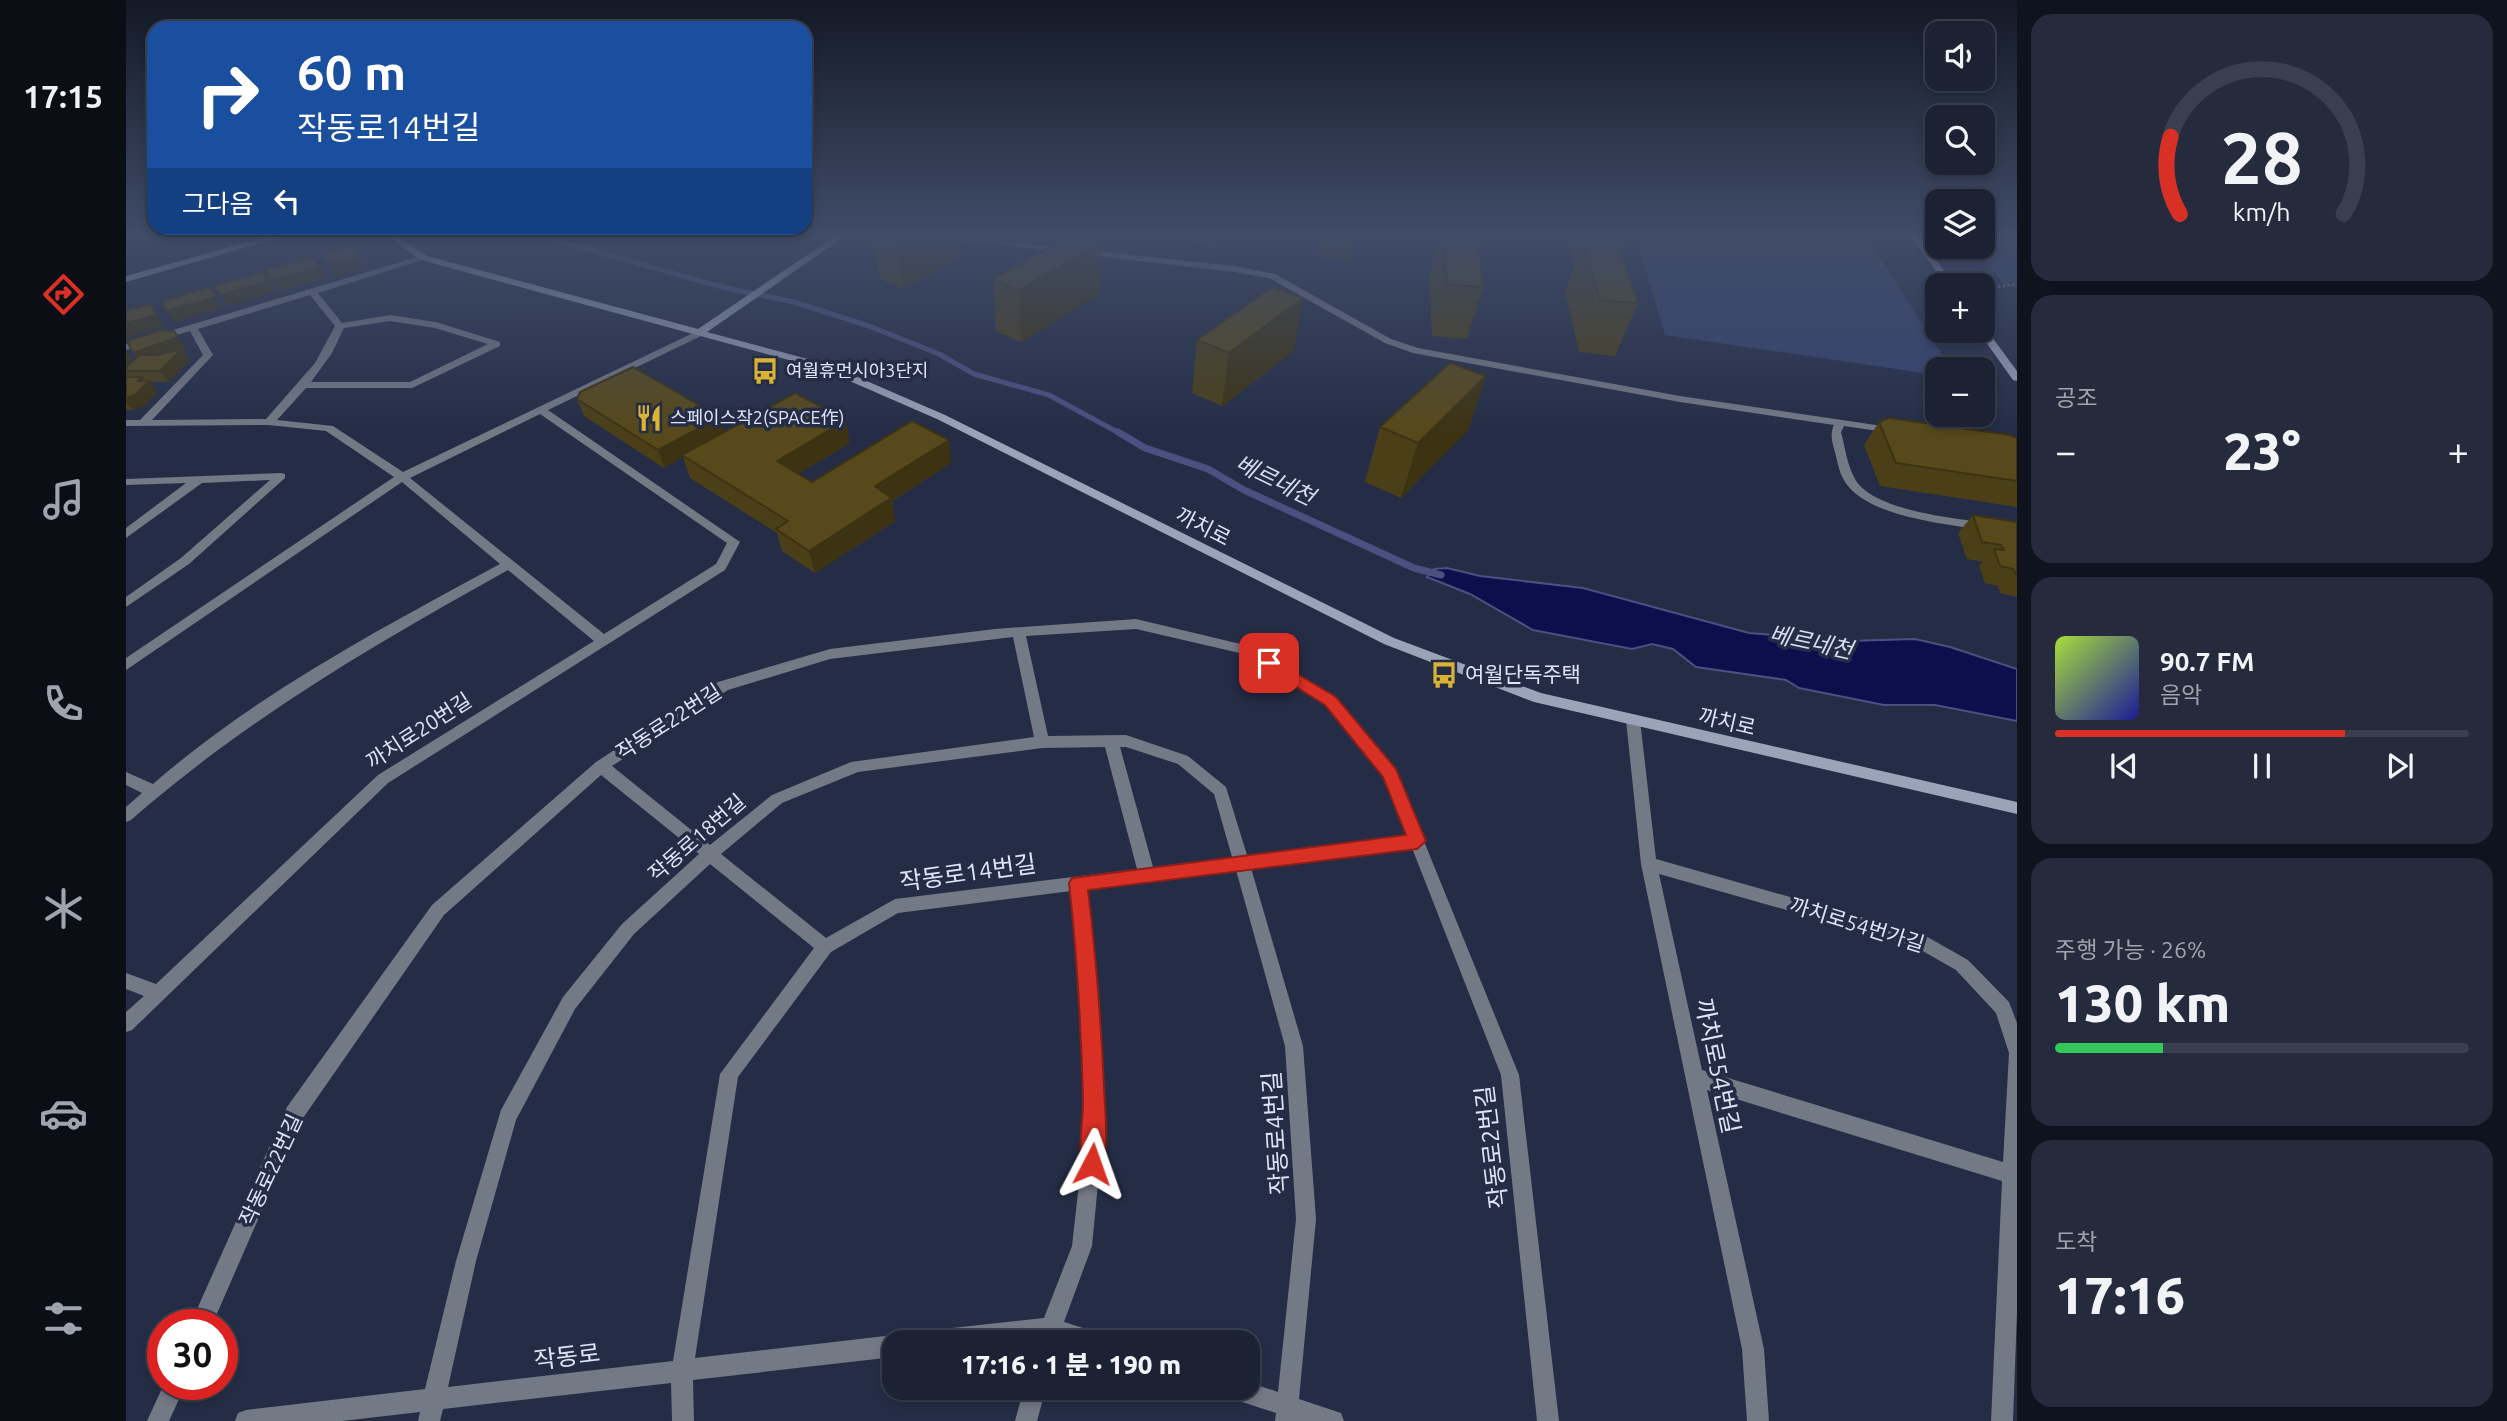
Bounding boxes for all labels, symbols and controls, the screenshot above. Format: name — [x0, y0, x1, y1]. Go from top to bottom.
map controls — [1925, 21, 1995, 427]
button: sound — [1925, 21, 1995, 91]
text: 60 m — [297, 44, 406, 99]
icon: right — [182, 49, 273, 140]
text: 17:15 — [23, 78, 103, 114]
button: search — [1925, 105, 1995, 175]
text: 작동로14번길 — [297, 109, 480, 145]
text: 28 — [2221, 116, 2303, 198]
icon: left — [268, 182, 306, 220]
text: 그다음 — [182, 189, 254, 218]
button: layers — [1925, 189, 1995, 259]
text: km/h — [2233, 198, 2291, 226]
icon: directions — [39, 270, 88, 319]
button: + — [1925, 273, 1995, 343]
bus stop icon: 여월휴먼시아3단지 — [750, 356, 780, 386]
button: − — [1925, 357, 1995, 427]
place label: 여월휴먼시아3단지 — [786, 360, 929, 380]
text: 공조 — [2055, 385, 2097, 410]
restaurant icon: 스페이스작2(SPACE作) — [634, 403, 664, 433]
place label: 스페이스작2(SPACE作) — [670, 407, 844, 428]
text: 23° — [2223, 422, 2301, 480]
text: − — [2055, 430, 2076, 472]
text: + — [2448, 430, 2469, 472]
water label: 베르네천 — [1232, 450, 1321, 511]
icon: music — [39, 475, 88, 524]
street label: 까치로 — [1172, 502, 1235, 550]
water label: 베르네천 — [1767, 620, 1858, 663]
pin — [1239, 633, 1299, 693]
icon: arrive — [1250, 644, 1288, 682]
text: 90.7 FM — [2160, 647, 2254, 676]
bus stop icon: 여월단독주택 — [1429, 660, 1459, 690]
place label: 여월단독주택 — [1465, 662, 1581, 686]
street label: 작동로22번길 — [611, 678, 725, 764]
icon: phone — [39, 679, 88, 728]
text: 음악 — [2160, 682, 2202, 707]
street label: 까치로20번길 — [361, 687, 475, 773]
street label: 까치로 — [1696, 703, 1758, 739]
icon: previous — [2105, 747, 2143, 785]
icon: pause — [2243, 747, 2281, 785]
icon: next — [2381, 747, 2419, 785]
street label: 작동로18번길 — [643, 789, 750, 886]
street label: 작동로14번길 — [898, 850, 1038, 895]
icon: climate — [39, 884, 88, 933]
street label: 까치로54번가길 — [1787, 892, 1928, 956]
text: 주행 가능 · 26% — [2055, 937, 2206, 962]
text: 130 km — [2055, 974, 2230, 1032]
street label: 까치로54번길 — [1690, 996, 1745, 1136]
street label: 작동로4번길 — [1258, 1070, 1293, 1196]
street label: 작동로2번길 — [1471, 1084, 1512, 1210]
icon: car — [39, 1089, 88, 1138]
street label: 작동로22번길 — [234, 1110, 306, 1229]
position arrow — [1055, 1127, 1129, 1201]
text: 도착 — [2055, 1229, 2097, 1254]
text: 17:16 — [2055, 1266, 2185, 1324]
icon: filters — [39, 1294, 88, 1343]
speed limit sign: 30 — [147, 1309, 238, 1400]
street label: 작동로 — [532, 1339, 601, 1374]
text: 17:16 · 1 분 · 190 m — [961, 1350, 1181, 1379]

